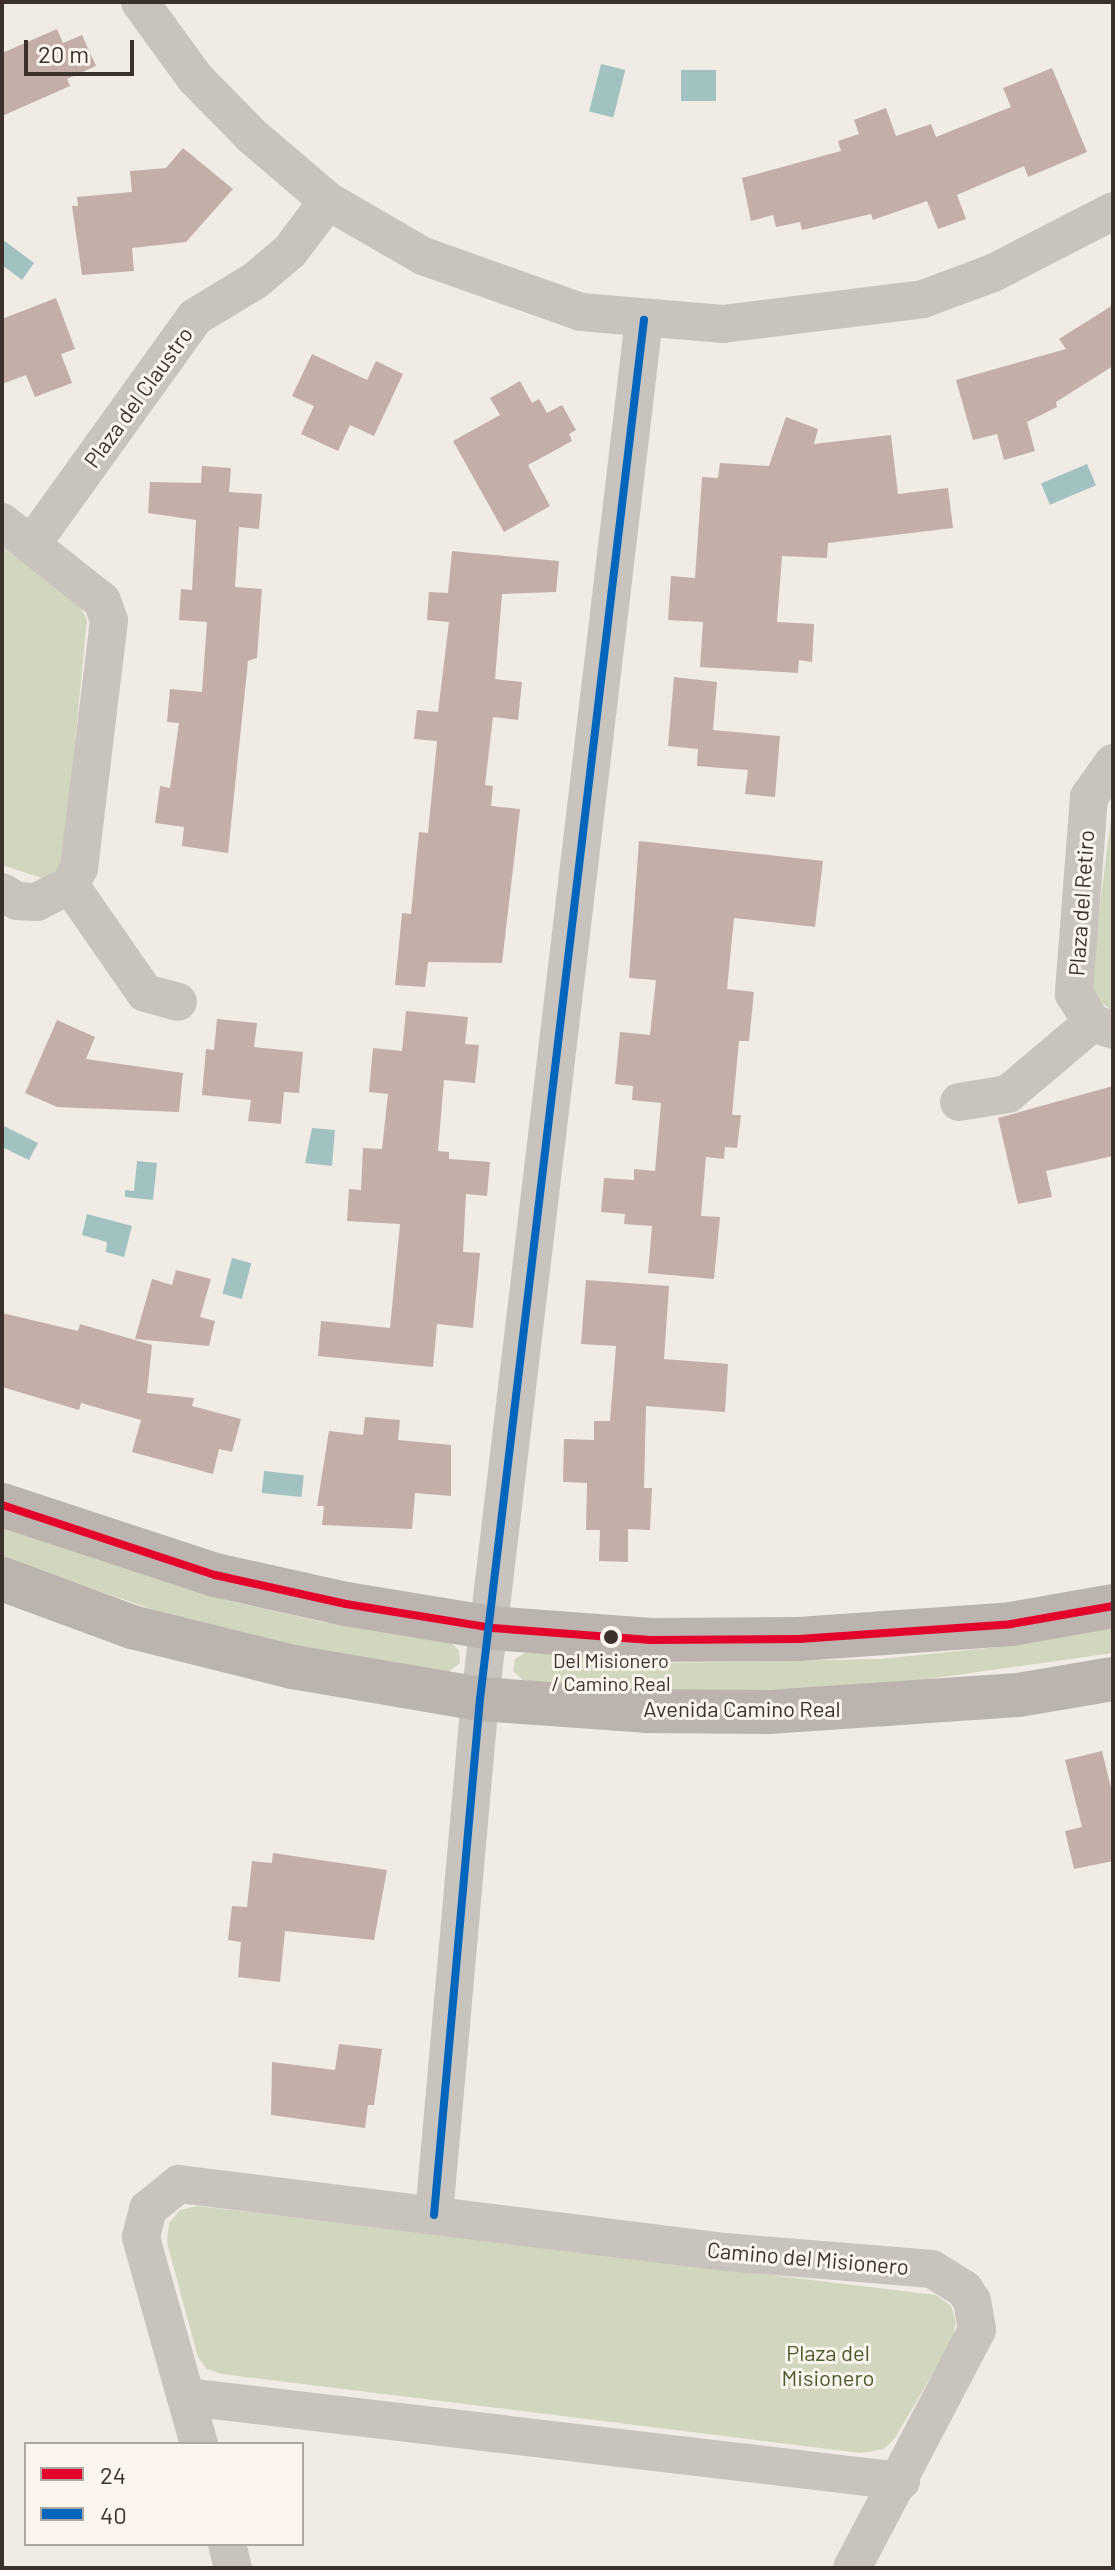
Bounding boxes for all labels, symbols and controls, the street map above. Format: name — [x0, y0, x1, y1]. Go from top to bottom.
scale bar — [28, 24, 138, 74]
text: 20 m — [38, 39, 89, 68]
street label: Plaza del Claustro — [78, 321, 198, 473]
street label: Plaza del Retiro — [1063, 829, 1099, 977]
marker: Del Misionero / Camino Real — [603, 1629, 619, 1645]
place label: Del Misionero / Camino Real — [552, 1648, 670, 1695]
street label: Avenida Camino Real — [643, 1696, 841, 1722]
street label: Camino del Misionero — [706, 2236, 910, 2280]
park label: Plaza del Misionero — [782, 2339, 874, 2390]
legend — [24, 2442, 304, 2546]
text: 24 — [100, 2460, 126, 2489]
text: 40 — [100, 2500, 127, 2529]

